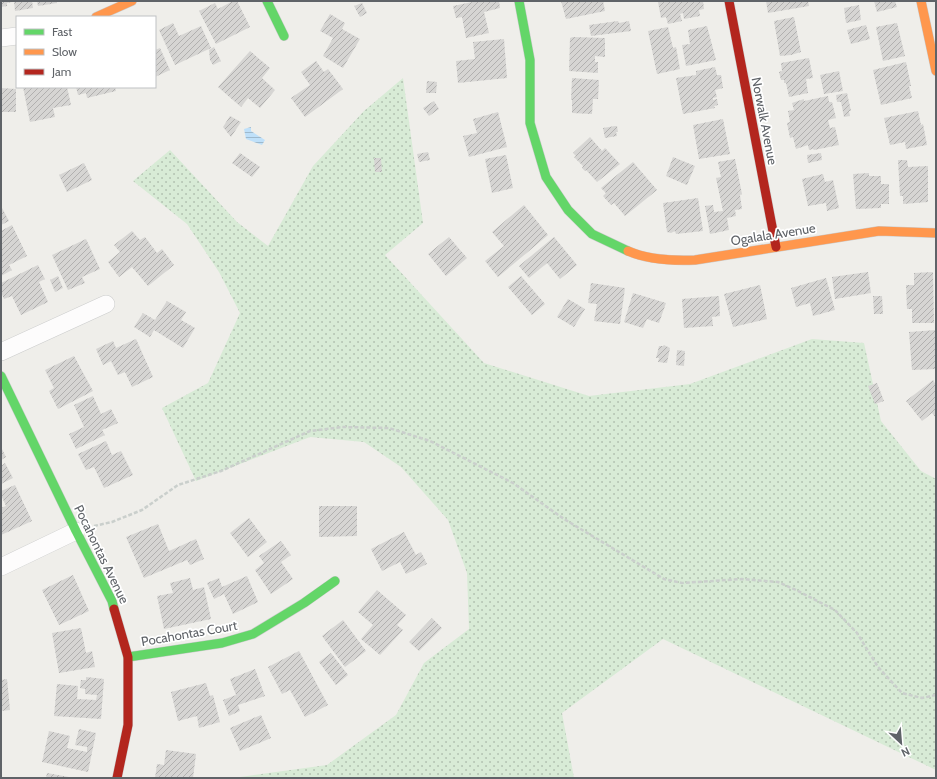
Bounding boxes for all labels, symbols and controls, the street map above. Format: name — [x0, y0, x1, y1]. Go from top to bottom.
legend — [16, 16, 156, 88]
text: Fast — [52, 24, 72, 39]
text: Slow — [52, 44, 77, 59]
text: Jam — [51, 64, 71, 79]
street label: Norwalk Avenue — [749, 76, 781, 166]
street label: Ogalala Avenue — [730, 219, 817, 249]
street label: Pocahontas Avenue — [71, 502, 133, 606]
street label: Pocahontas Court — [140, 617, 239, 649]
north arrow — [881, 723, 921, 763]
text: N — [899, 744, 912, 760]

